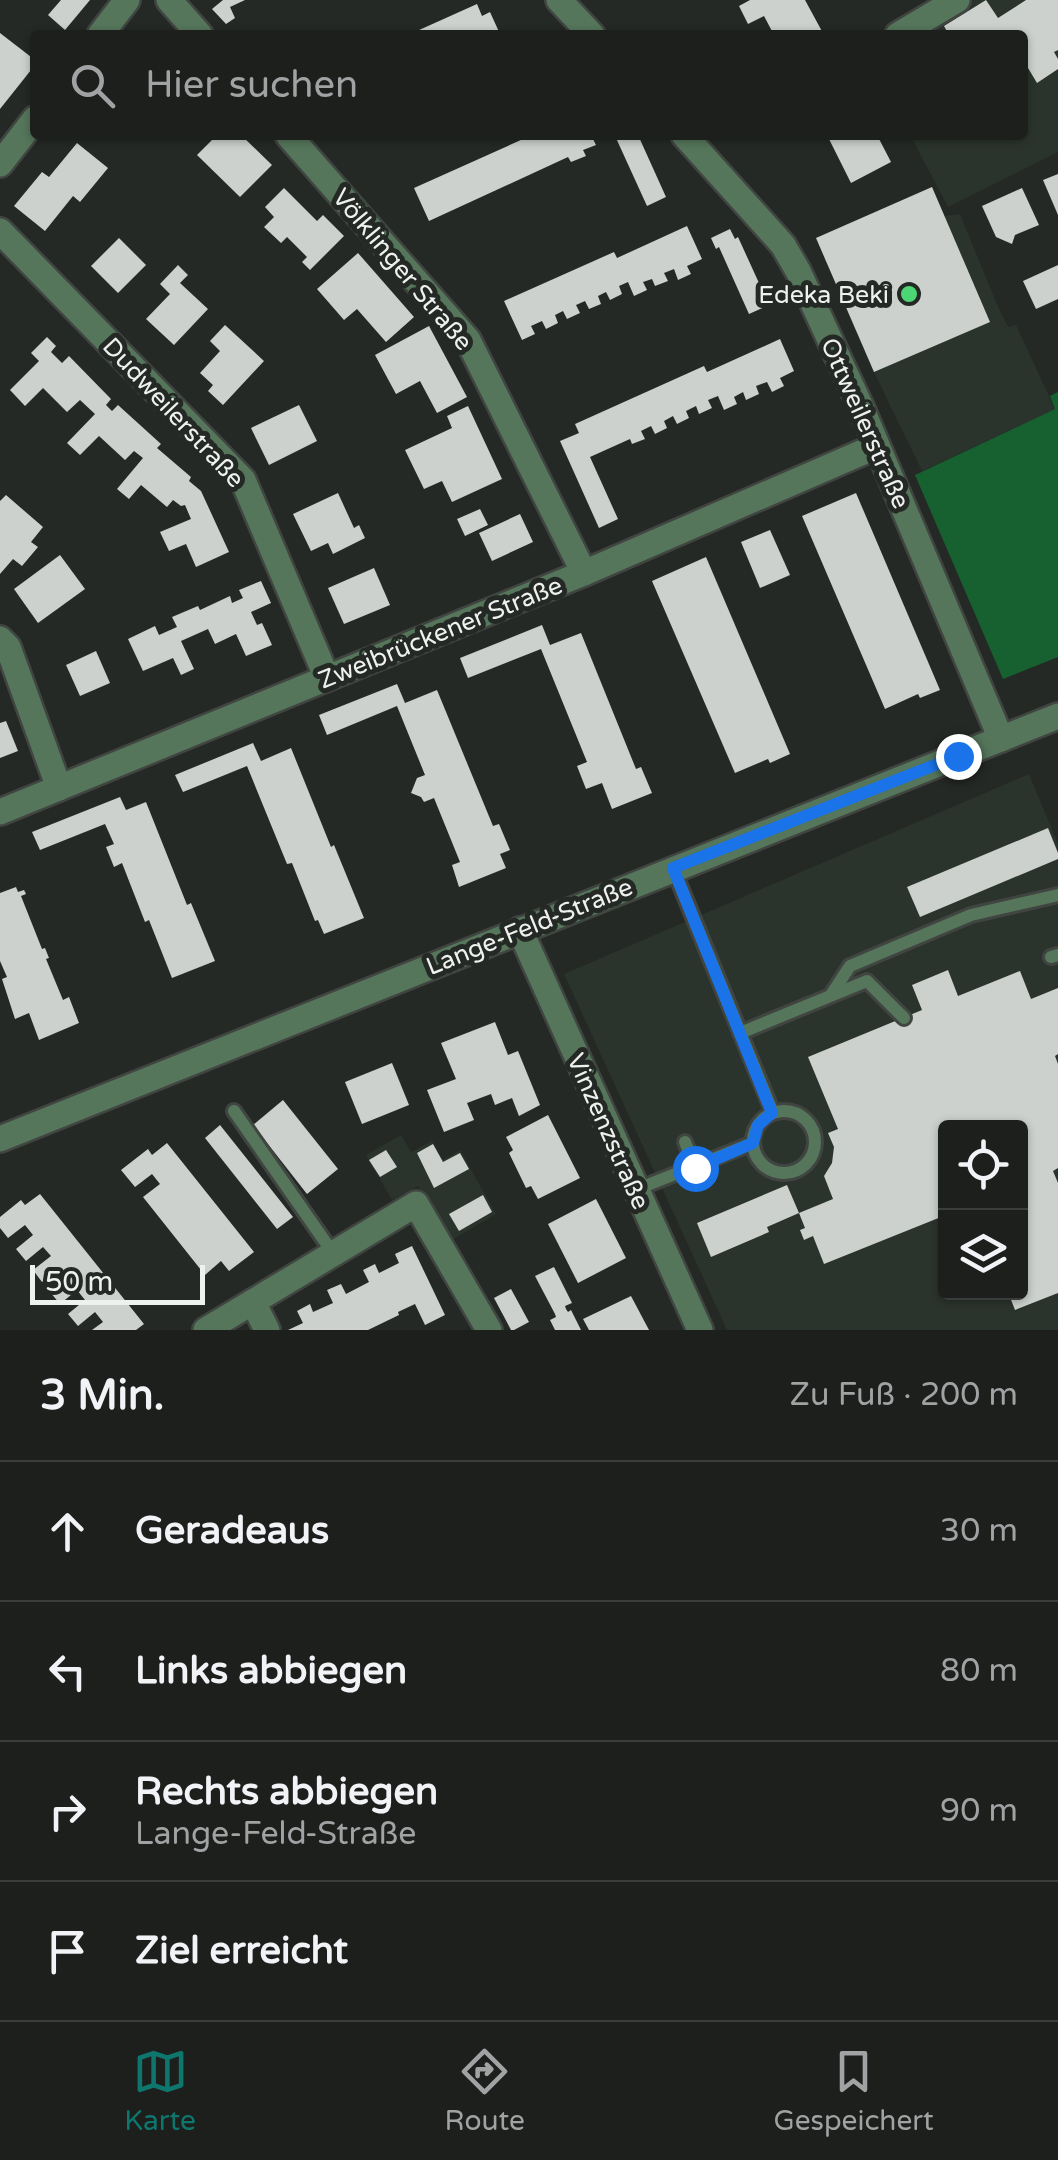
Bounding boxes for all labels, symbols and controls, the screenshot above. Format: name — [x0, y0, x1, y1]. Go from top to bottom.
search box — [30, 30, 1028, 140]
icon: search — [65, 58, 120, 113]
text: Hier suchen — [145, 62, 358, 108]
street label: Völklinger Straße — [326, 183, 479, 357]
place label: Edeka Beki — [758, 280, 889, 310]
marker: Edeka Beki — [898, 283, 920, 305]
street label: Dudweilerstraße — [96, 332, 250, 494]
street label: Ottweilerstraße — [814, 333, 916, 513]
street label: Zweibrückener Straße — [314, 570, 567, 696]
route end — [936, 734, 982, 780]
street label: Lange-Feld-Straße — [422, 872, 637, 982]
street label: Vinzenzstraße — [560, 1049, 656, 1214]
map controls — [938, 1120, 1028, 1300]
button: locate — [938, 1120, 1028, 1210]
route start — [673, 1146, 719, 1192]
button: layers — [938, 1210, 1028, 1300]
scale bar — [30, 1260, 205, 1304]
text: 50 m — [45, 1265, 113, 1299]
text: 3 Min. — [40, 1370, 164, 1421]
text: Zu Fuß · 200 m — [790, 1376, 1018, 1414]
icon: ahead — [40, 1504, 95, 1559]
text: Geradeaus — [135, 1508, 329, 1554]
text: 30 m — [940, 1512, 1018, 1550]
icon: left — [40, 1644, 95, 1699]
text: Links abbiegen — [135, 1648, 407, 1694]
text: 80 m — [940, 1652, 1018, 1690]
text: Rechts abbiegen — [135, 1769, 438, 1815]
icon: right — [40, 1784, 95, 1839]
text: 90 m — [940, 1792, 1018, 1830]
text: Lange-Feld-Straße — [135, 1815, 416, 1853]
icon: arrive — [40, 1924, 95, 1979]
text: Ziel erreicht — [135, 1928, 348, 1974]
tab: Karte — [124, 2044, 196, 2138]
tab: Route — [444, 2044, 525, 2138]
tab: Gespeichert — [773, 2044, 934, 2138]

